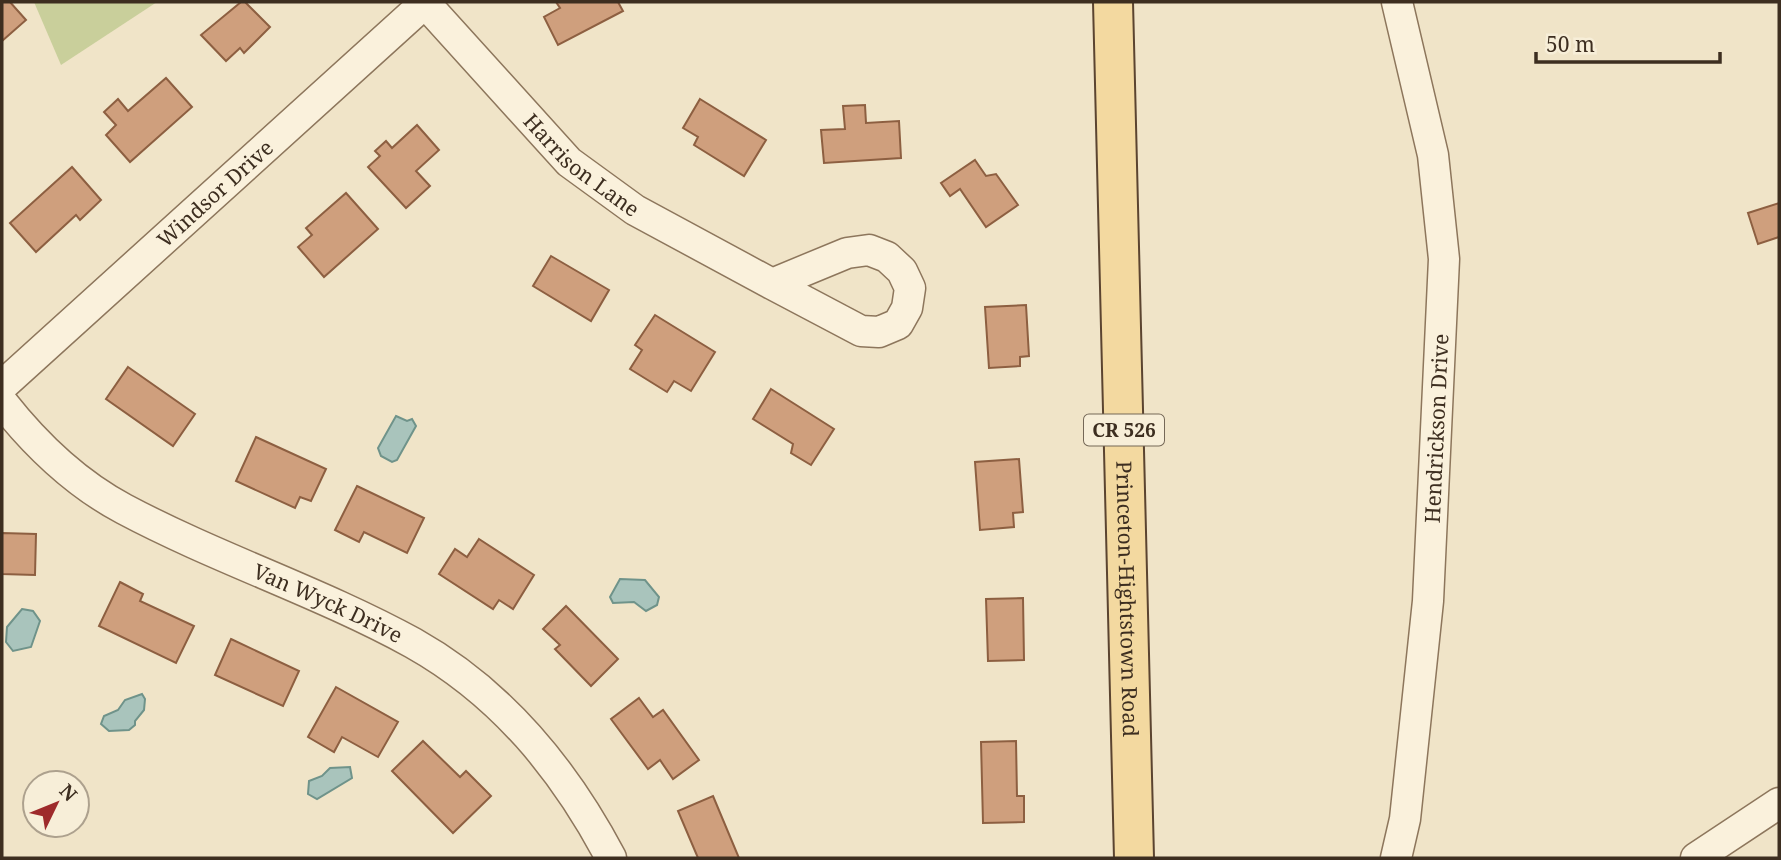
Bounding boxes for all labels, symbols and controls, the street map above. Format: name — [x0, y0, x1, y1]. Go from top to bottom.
scale bar — [1536, 21, 1720, 65]
text: 50 m — [1546, 30, 1595, 58]
street label: Harrison Lane — [518, 107, 645, 223]
street label: Windsor Drive — [151, 133, 279, 253]
street label: Hendrickson Drive — [1418, 333, 1454, 524]
road number: CR 526 — [1084, 414, 1164, 446]
street label: Princeton-Hightstown Road — [1110, 460, 1145, 737]
street label: Van Wyck Drive — [249, 557, 408, 649]
north arrow — [21, 769, 91, 839]
text: N — [54, 778, 83, 807]

